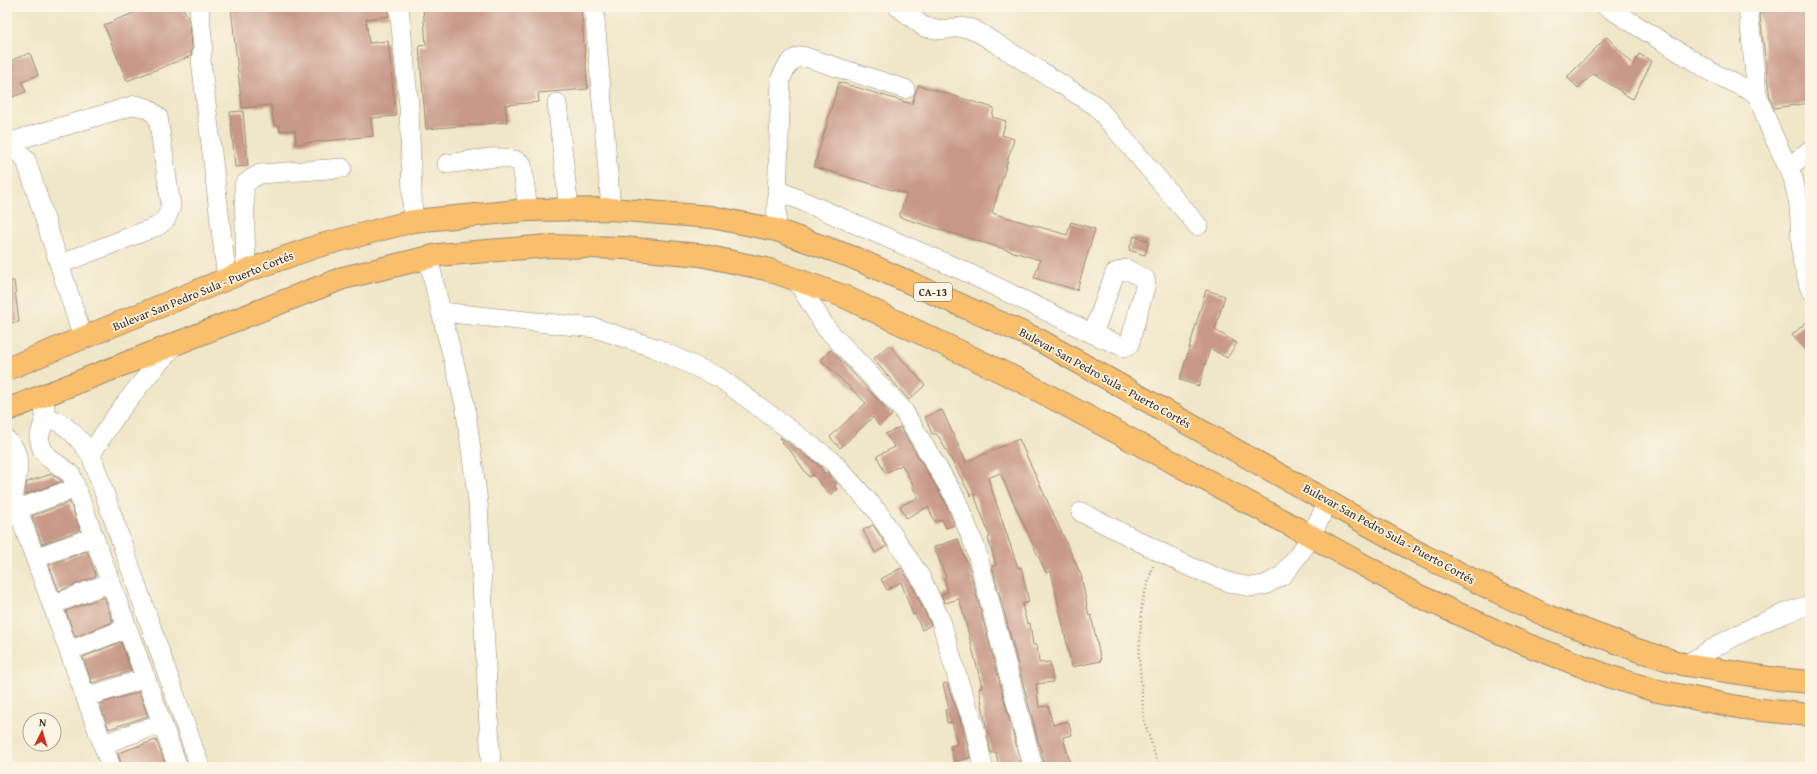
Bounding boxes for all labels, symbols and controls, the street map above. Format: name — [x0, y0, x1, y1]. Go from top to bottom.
street label: Bulevar San Pedro Sula - Puerto Cortés — [110, 246, 296, 335]
road number: CA-13 — [914, 283, 952, 301]
street label: Bulevar San Pedro Sula - Puerto Cortés — [1016, 323, 1194, 432]
street label: Bulevar San Pedro Sula - Puerto Cortés — [1300, 479, 1478, 588]
north arrow — [22, 712, 62, 752]
text: N — [39, 714, 48, 730]

